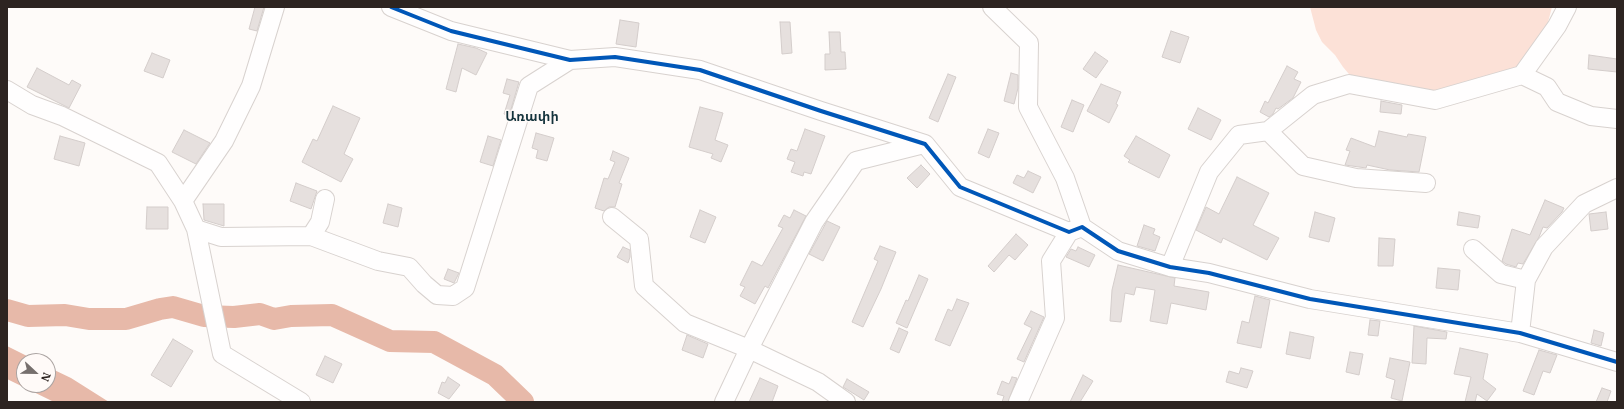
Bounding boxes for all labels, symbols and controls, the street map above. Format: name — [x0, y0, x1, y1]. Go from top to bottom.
district label: Առափի — [505, 109, 559, 125]
north arrow — [16, 353, 56, 393]
text: N — [38, 370, 54, 384]

